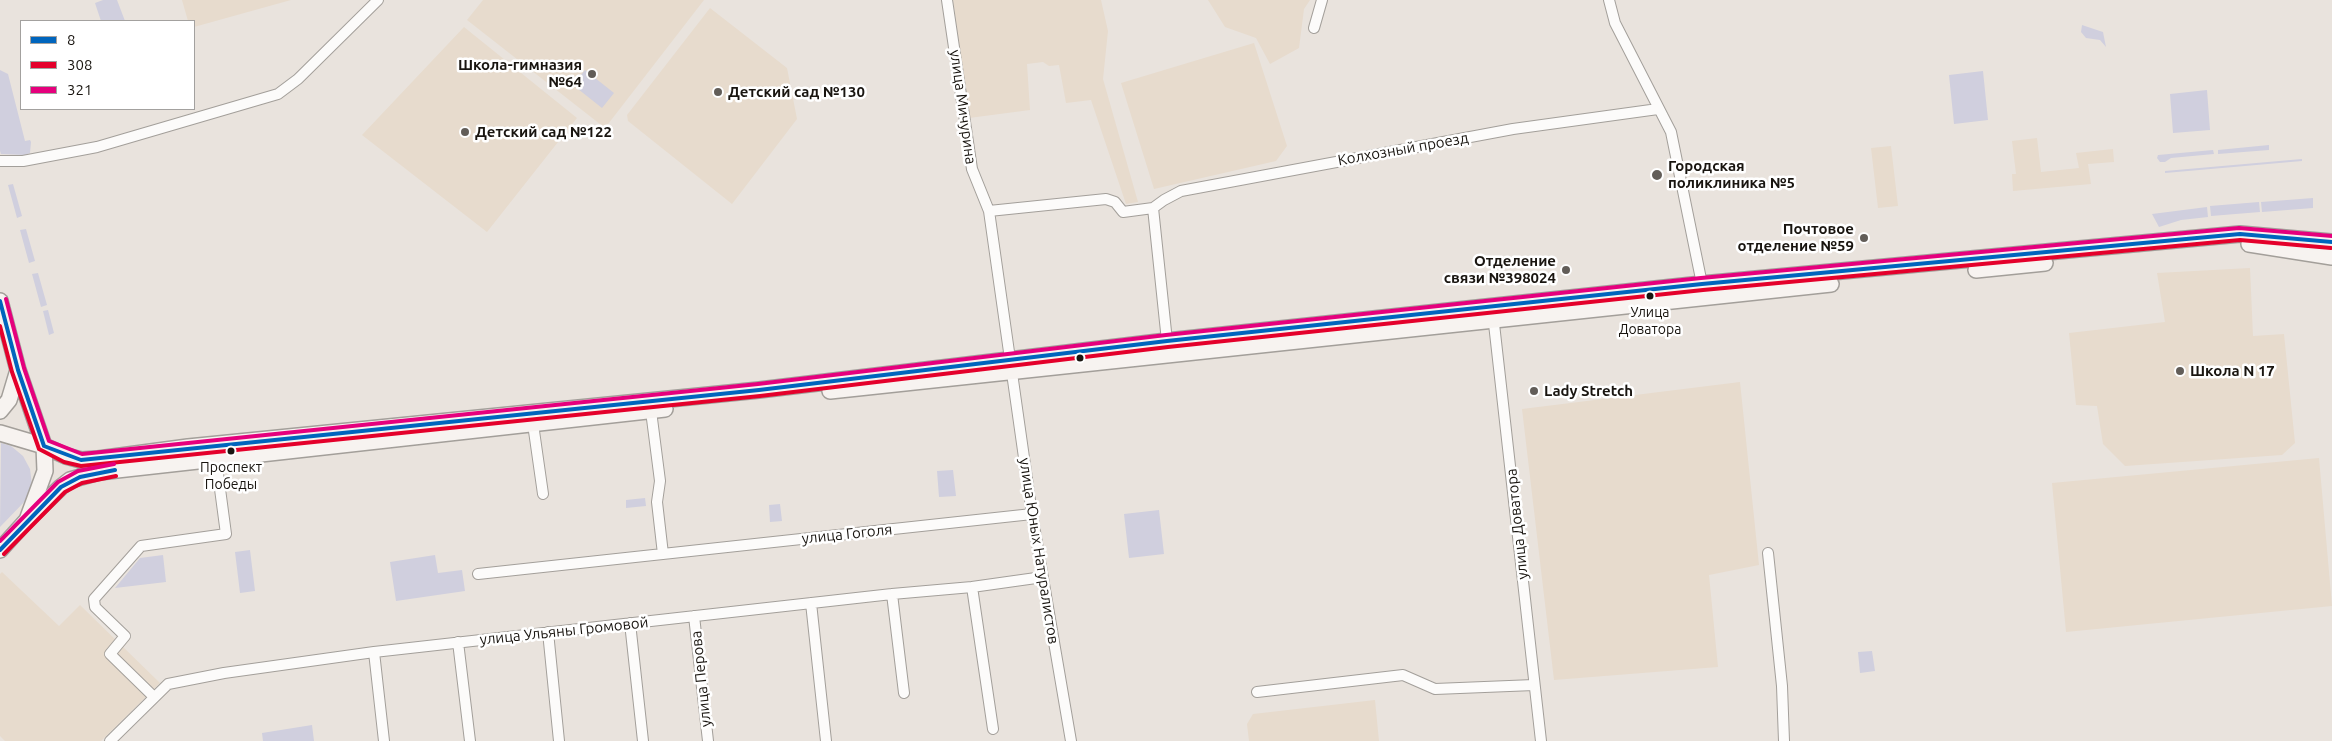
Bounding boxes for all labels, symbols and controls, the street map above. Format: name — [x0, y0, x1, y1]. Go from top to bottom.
legend — [20, 20, 195, 110]
text: 8 — [67, 31, 75, 48]
street label: улица Мичурина — [946, 49, 980, 165]
text: 308 — [67, 56, 92, 73]
place label: Школа-гимназия №64 — [458, 56, 582, 91]
marker: Школа-гимназия №64 — [586, 68, 598, 80]
text: 321 — [67, 81, 92, 98]
place label: Детский сад №130 — [728, 83, 865, 101]
marker: Детский сад №130 — [712, 86, 724, 98]
place label: Детский сад №122 — [475, 123, 612, 141]
marker: Детский сад №122 — [459, 126, 471, 138]
street label: Колхозный проезд — [1336, 129, 1470, 169]
place label: Городская поликлиника №5 — [1668, 157, 1795, 192]
marker: Городская поликлиника №5 — [1650, 168, 1664, 182]
place label: Почтовое отделение №59 — [1738, 220, 1854, 255]
marker: Почтовое отделение №59 — [1858, 232, 1870, 244]
place label: Отделение связи №398024 — [1444, 252, 1556, 287]
marker: Отделение связи №398024 — [1560, 264, 1572, 276]
marker: Улица Доватора — [1645, 291, 1655, 301]
place label: Улица Доватора — [1619, 304, 1681, 336]
unlabelled marker — [1075, 353, 1085, 363]
place label: Школа N 17 — [2190, 362, 2275, 380]
marker: Школа N 17 — [2174, 365, 2186, 377]
place label: Lady Stretch — [1544, 382, 1633, 400]
marker: Lady Stretch — [1528, 385, 1540, 397]
marker: Проспект Победы — [226, 446, 236, 456]
street label: улица Юных Натуралистов — [1015, 457, 1063, 645]
place label: Проспект Победы — [200, 459, 262, 492]
street label: улица Доватора — [1502, 468, 1532, 580]
street label: улица Гоголя — [801, 520, 893, 548]
street label: улица Ульяны Громовой — [479, 613, 649, 649]
street label: улица Перова — [687, 630, 715, 728]

